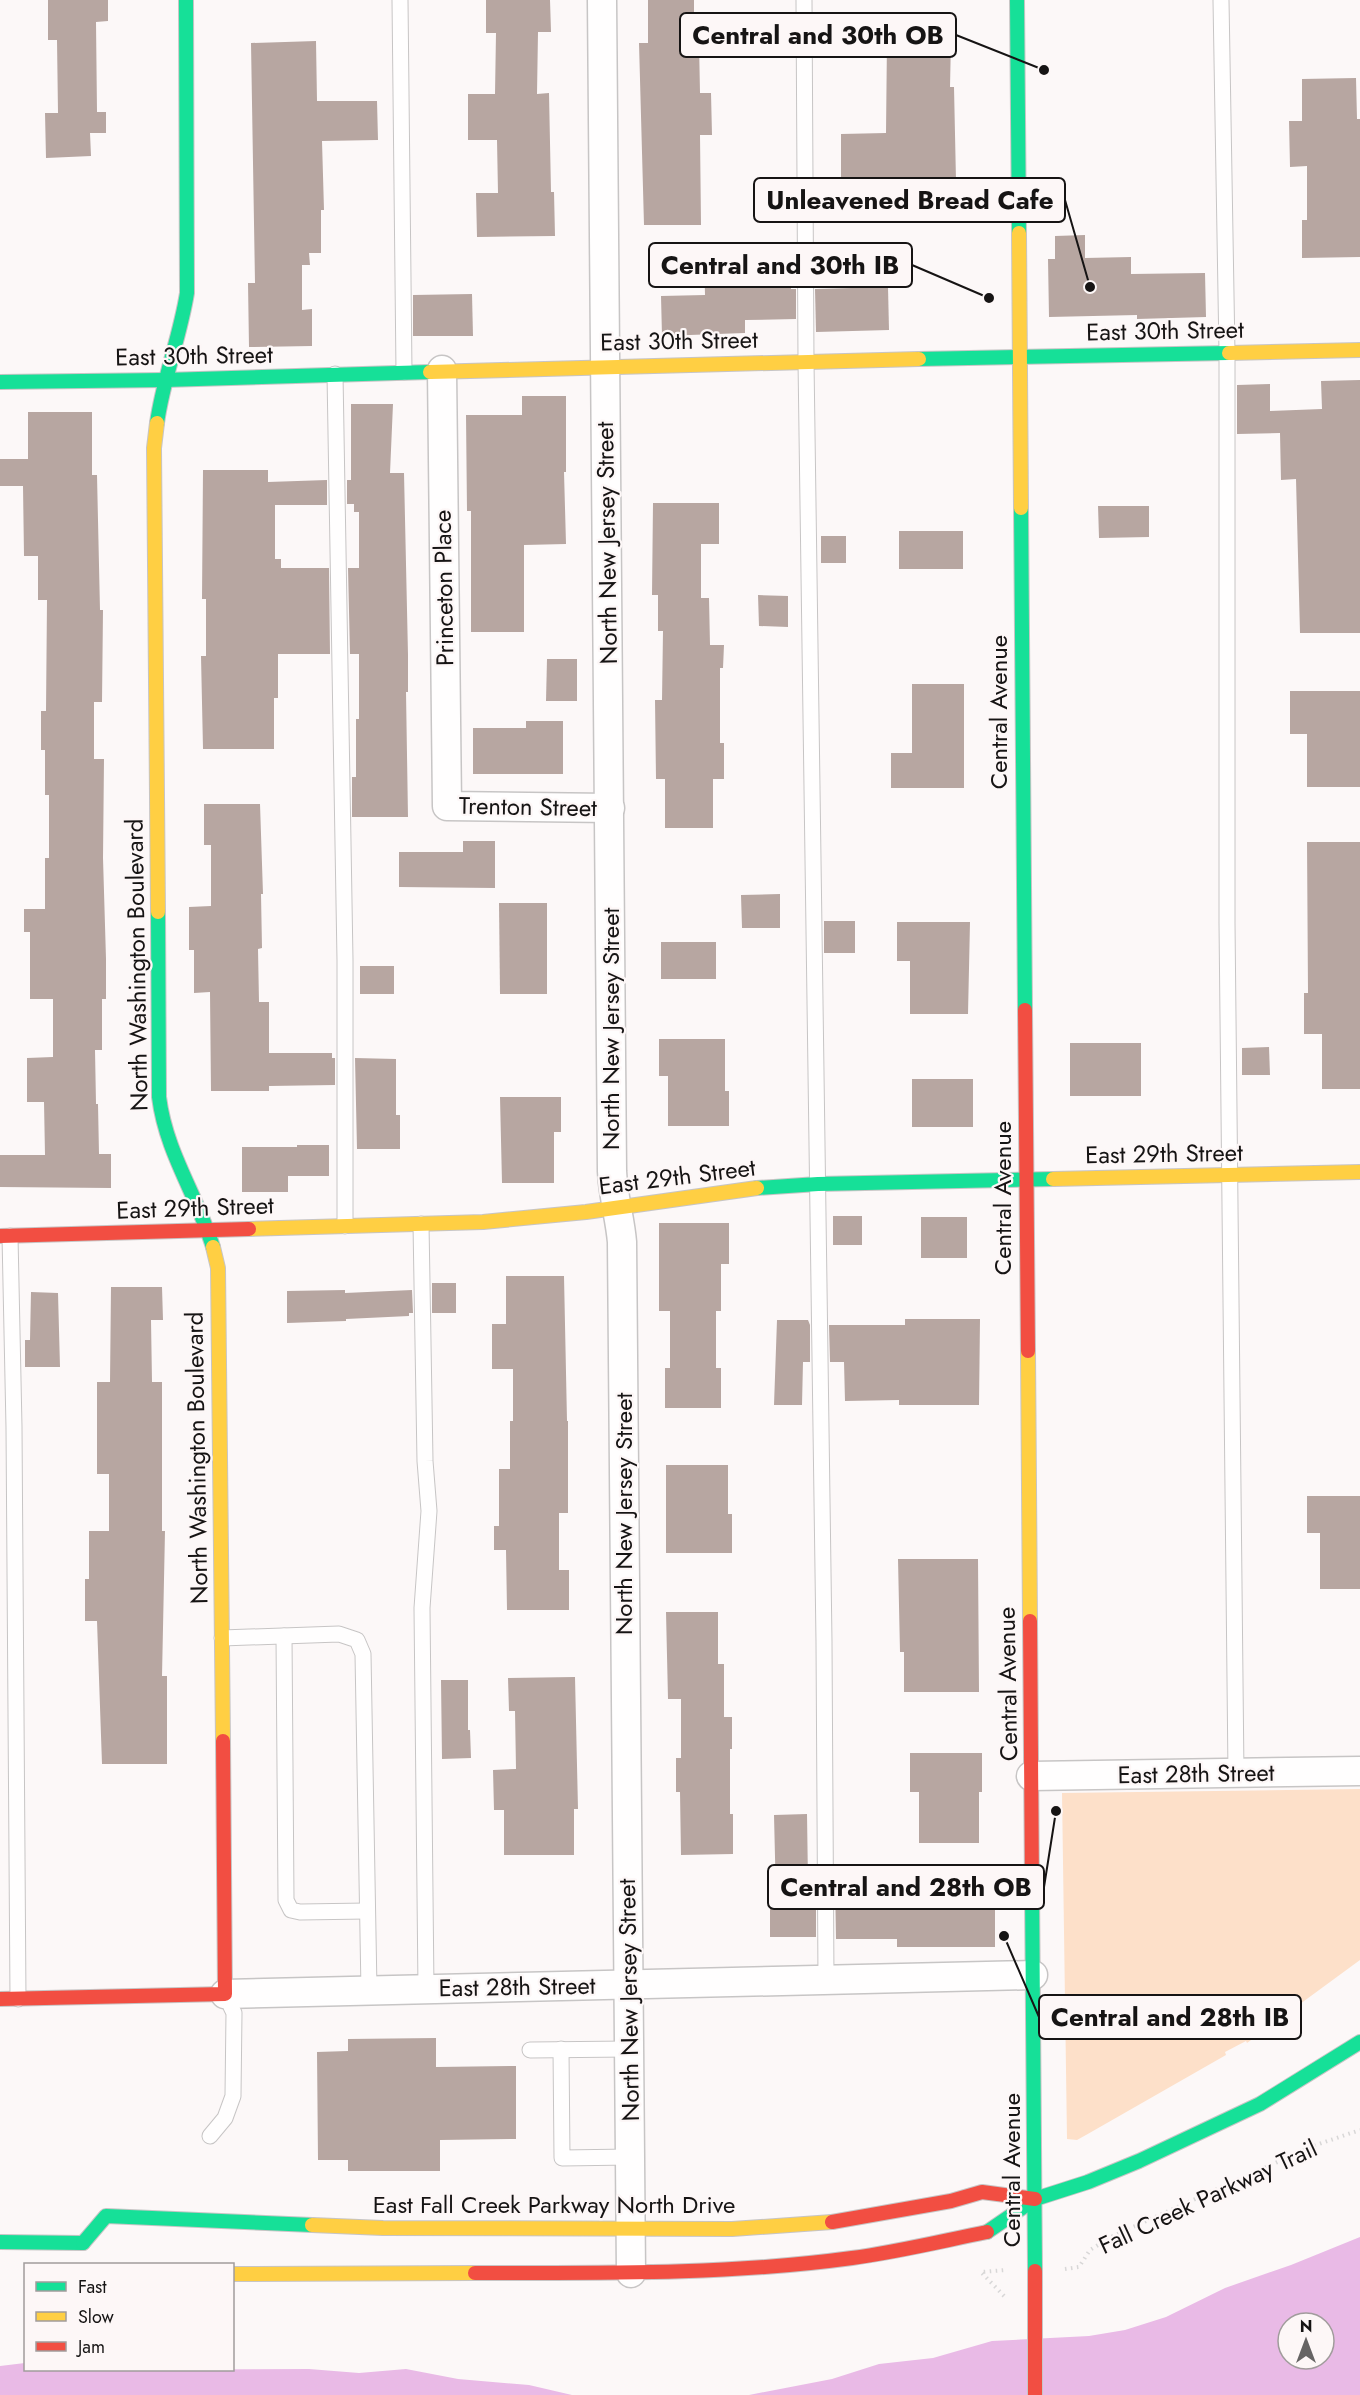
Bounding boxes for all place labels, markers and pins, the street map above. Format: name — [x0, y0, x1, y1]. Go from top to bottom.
callout: Central and 30th OB — [680, 13, 956, 57]
callout: Unleavened Bread Cafe — [754, 178, 1065, 222]
callout: Central and 30th IB — [649, 243, 912, 287]
callout: Central and 28th OB — [768, 1865, 1044, 1909]
callout: Central and 28th IB — [1039, 1995, 1301, 2039]

